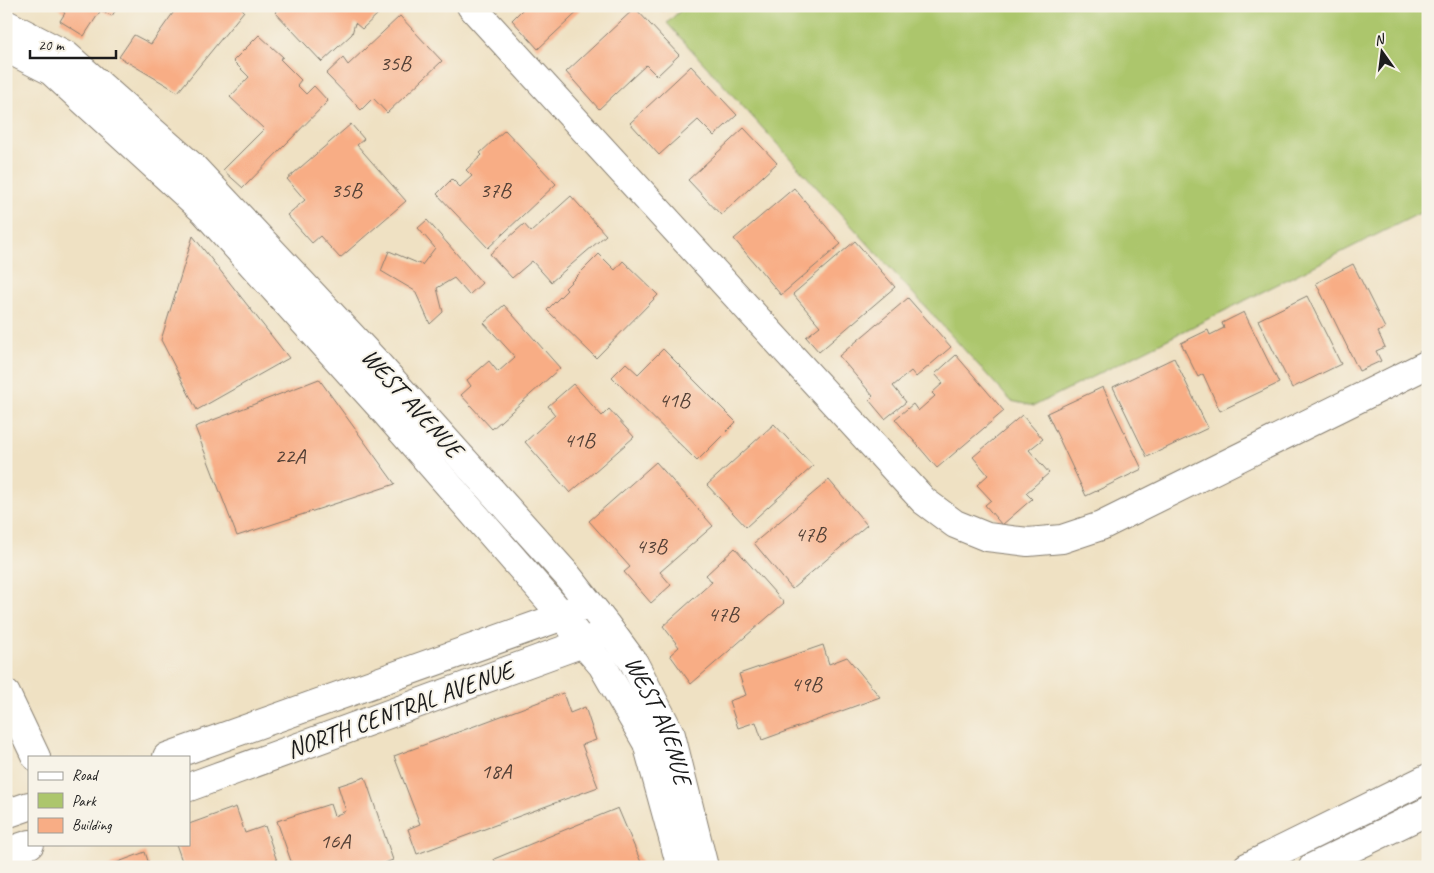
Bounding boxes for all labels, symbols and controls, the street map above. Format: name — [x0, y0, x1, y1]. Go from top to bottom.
scale bar — [30, 28, 116, 60]
north arrow — [1356, 28, 1406, 78]
text: N — [1373, 30, 1387, 49]
text: 20 m — [38, 36, 65, 55]
house number: 35B — [379, 49, 412, 77]
house number: 35B — [330, 176, 363, 204]
house number: 37B — [479, 176, 512, 204]
street label: WEST AVENUE — [354, 341, 472, 467]
house number: 41B — [658, 386, 691, 414]
house number: 41B — [563, 426, 596, 454]
house number: 22A — [275, 442, 306, 470]
house number: 47B — [794, 520, 827, 548]
house number: 43B — [635, 532, 668, 560]
house number: 47B — [707, 600, 740, 628]
street label: WEST AVENUE — [617, 651, 700, 791]
street label: NORTH CENTRAL AVENUE — [282, 653, 520, 766]
house number: 49B — [790, 670, 823, 698]
legend — [28, 756, 190, 846]
house number: 18A — [481, 757, 512, 785]
text: Road — [72, 766, 99, 785]
text: Park — [72, 792, 97, 811]
text: Building — [72, 816, 112, 835]
house number: 16A — [320, 827, 351, 855]

